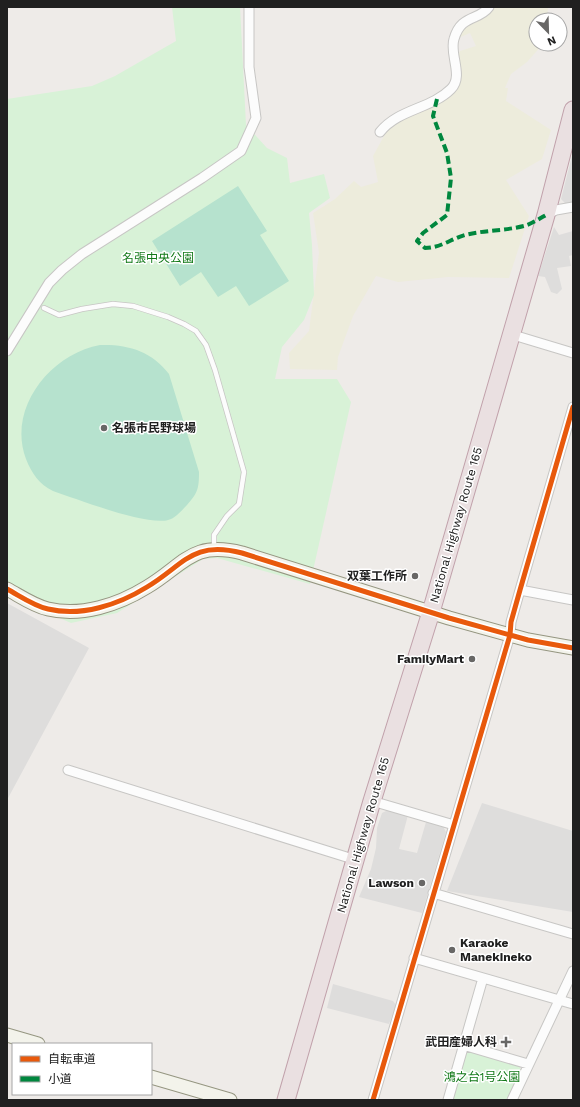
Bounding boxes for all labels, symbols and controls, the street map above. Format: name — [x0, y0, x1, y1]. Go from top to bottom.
north arrow — [528, 12, 568, 52]
text: N — [545, 33, 558, 48]
park label: 名張中央公園 — [122, 251, 194, 265]
place label: 名張市民野球場 — [112, 421, 196, 435]
marker: 名張市民野球場 — [99, 423, 109, 433]
street label: National Highway Route 165 — [427, 445, 485, 605]
place label: 双葉工作所 — [347, 569, 407, 583]
marker: 双葉工作所 — [410, 571, 420, 581]
place label: FamilyMart — [397, 652, 465, 666]
marker: FamilyMart — [467, 654, 477, 664]
street label: National Highway Route 165 — [334, 755, 392, 915]
place label: Lawson — [368, 876, 414, 890]
marker: Lawson — [417, 878, 427, 888]
place label: Karaoke Manekineko — [460, 936, 532, 964]
marker: Karaoke Manekineko — [447, 945, 457, 955]
place label: 武田産婦人科 — [425, 1035, 497, 1049]
marker: 武田産婦人科 — [500, 1036, 512, 1048]
legend — [12, 1043, 152, 1095]
text: 自転車道 — [48, 1052, 96, 1066]
park label: 鴻之台1号公園 — [444, 1070, 520, 1084]
text: 小道 — [48, 1072, 72, 1086]

